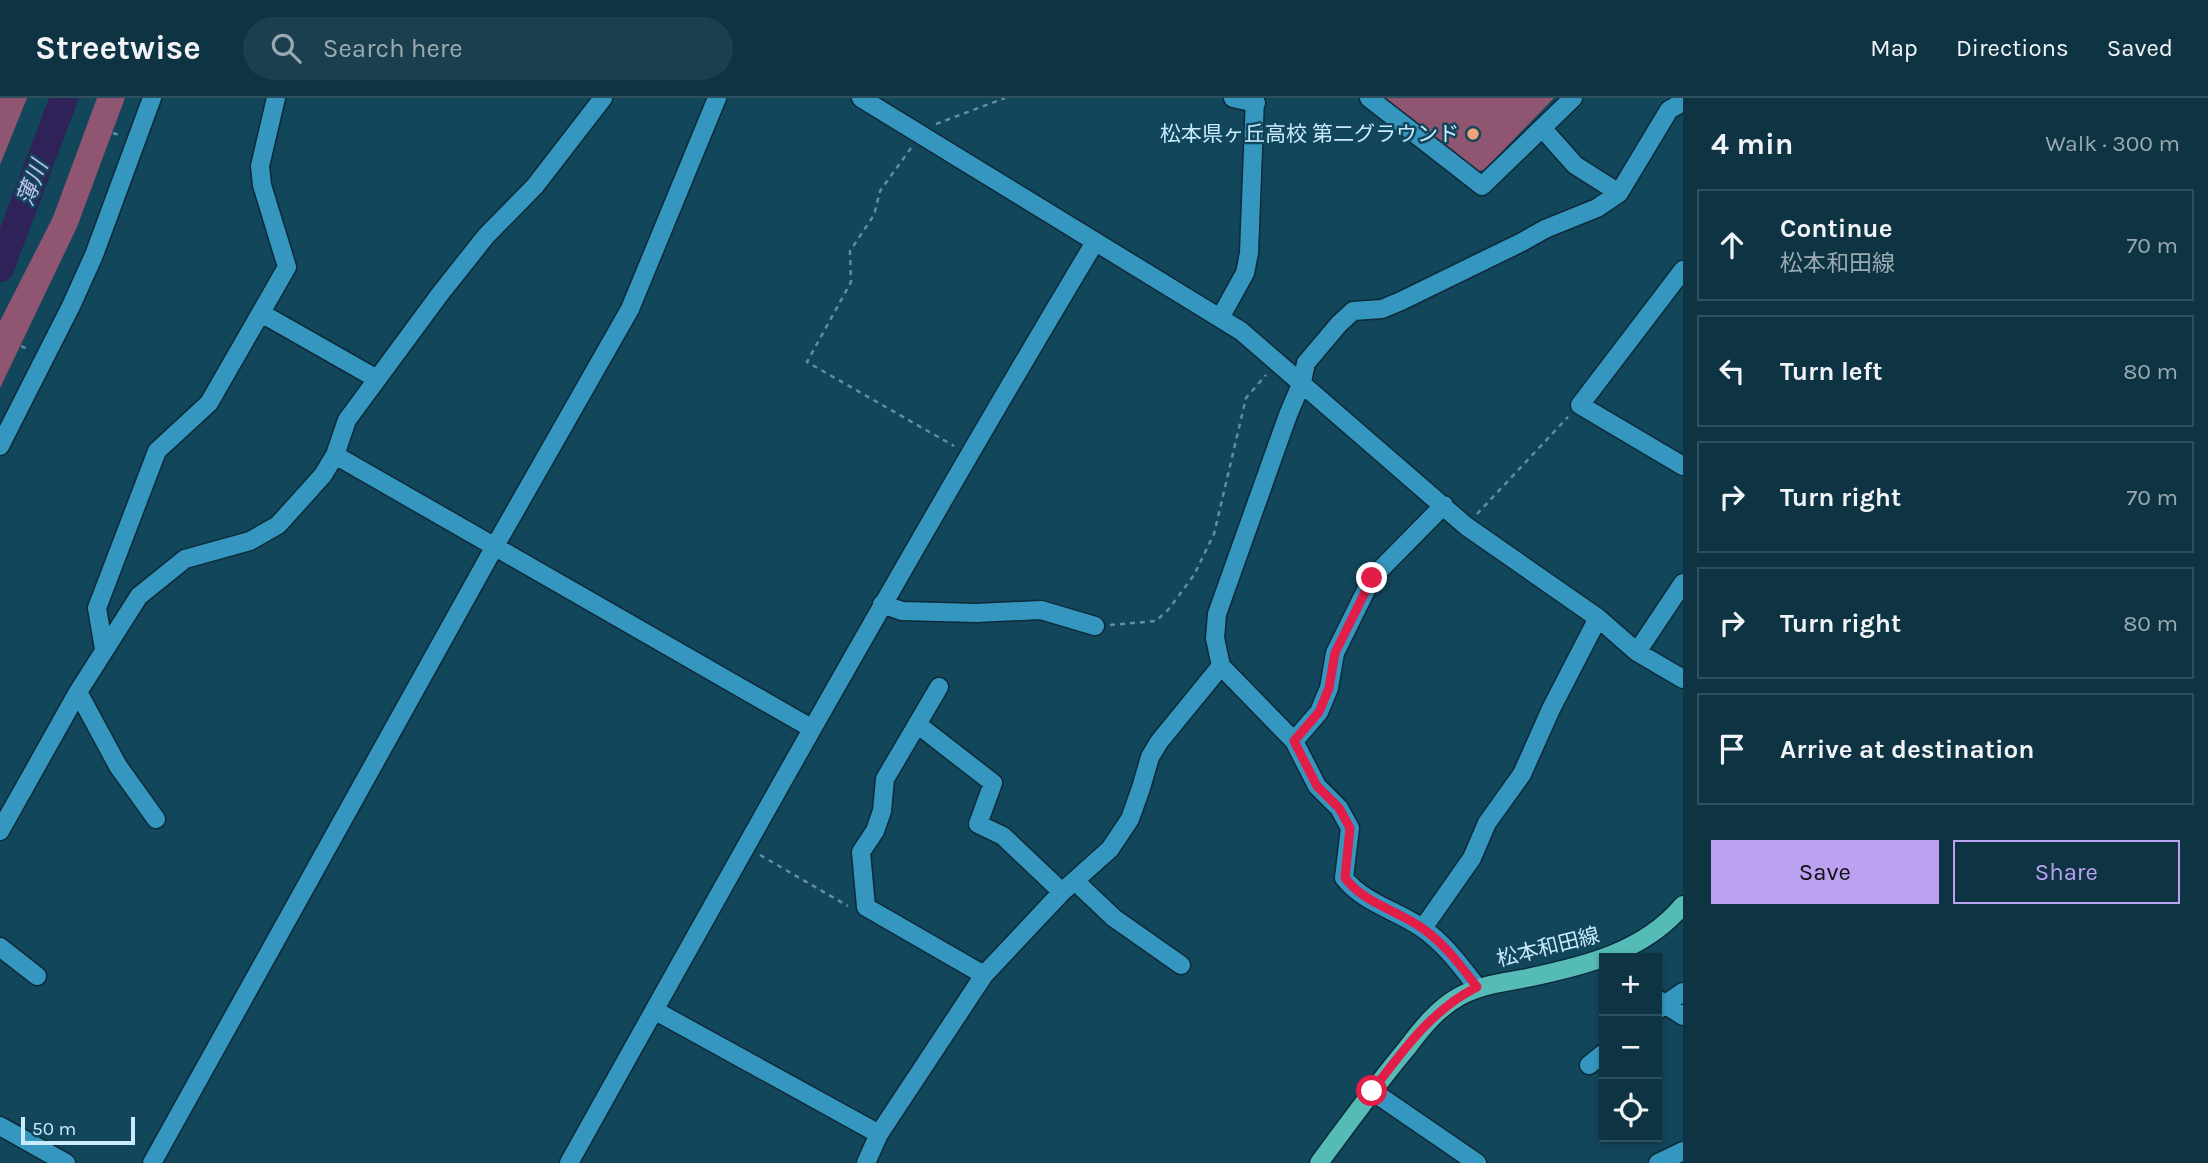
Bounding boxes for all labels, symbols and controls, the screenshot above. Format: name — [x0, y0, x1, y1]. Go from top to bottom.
search box — [243, 17, 733, 80]
text: Streetwise — [35, 29, 201, 67]
icon: search — [267, 29, 305, 67]
text: Search here — [323, 33, 463, 64]
text: Map — [1870, 34, 1918, 62]
text: Directions — [1956, 34, 2069, 62]
text: Saved — [2107, 34, 2173, 62]
place label: 松本県ヶ丘高校 第二グラウンド — [1160, 122, 1459, 146]
marker: 松本県ヶ丘高校 第二グラウンド — [1465, 126, 1481, 142]
text: 4 min — [1711, 126, 1793, 162]
text: Walk · 300 m — [2045, 130, 2180, 157]
water label: 薄川 — [12, 154, 54, 209]
text: Continue — [1780, 213, 1892, 244]
icon: ahead — [1713, 226, 1751, 264]
text: 70 m — [2127, 232, 2178, 259]
text: 松本和田線 — [1780, 250, 1895, 277]
icon: left — [1713, 352, 1751, 390]
text: Turn left — [1780, 356, 1882, 387]
text: 80 m — [2123, 358, 2178, 385]
icon: right — [1713, 478, 1751, 516]
text: Turn right — [1780, 482, 1901, 513]
text: 70 m — [2127, 484, 2178, 511]
route end — [1356, 562, 1387, 593]
icon: right — [1713, 604, 1751, 642]
text: Turn right — [1780, 608, 1901, 639]
text: 80 m — [2123, 610, 2178, 637]
icon: arrive — [1713, 730, 1751, 768]
text: Arrive at destination — [1780, 734, 2034, 765]
button: Save — [1711, 840, 1939, 904]
button: Share — [1953, 840, 2180, 904]
street label: 松本和田線 — [1494, 923, 1602, 971]
map controls — [1599, 953, 1662, 1142]
button: + — [1599, 953, 1662, 1016]
button: − — [1599, 1016, 1662, 1079]
route start — [1356, 1075, 1387, 1106]
button: locate — [1599, 1079, 1662, 1142]
scale bar — [21, 1114, 135, 1146]
text: 50 m — [32, 1118, 76, 1140]

